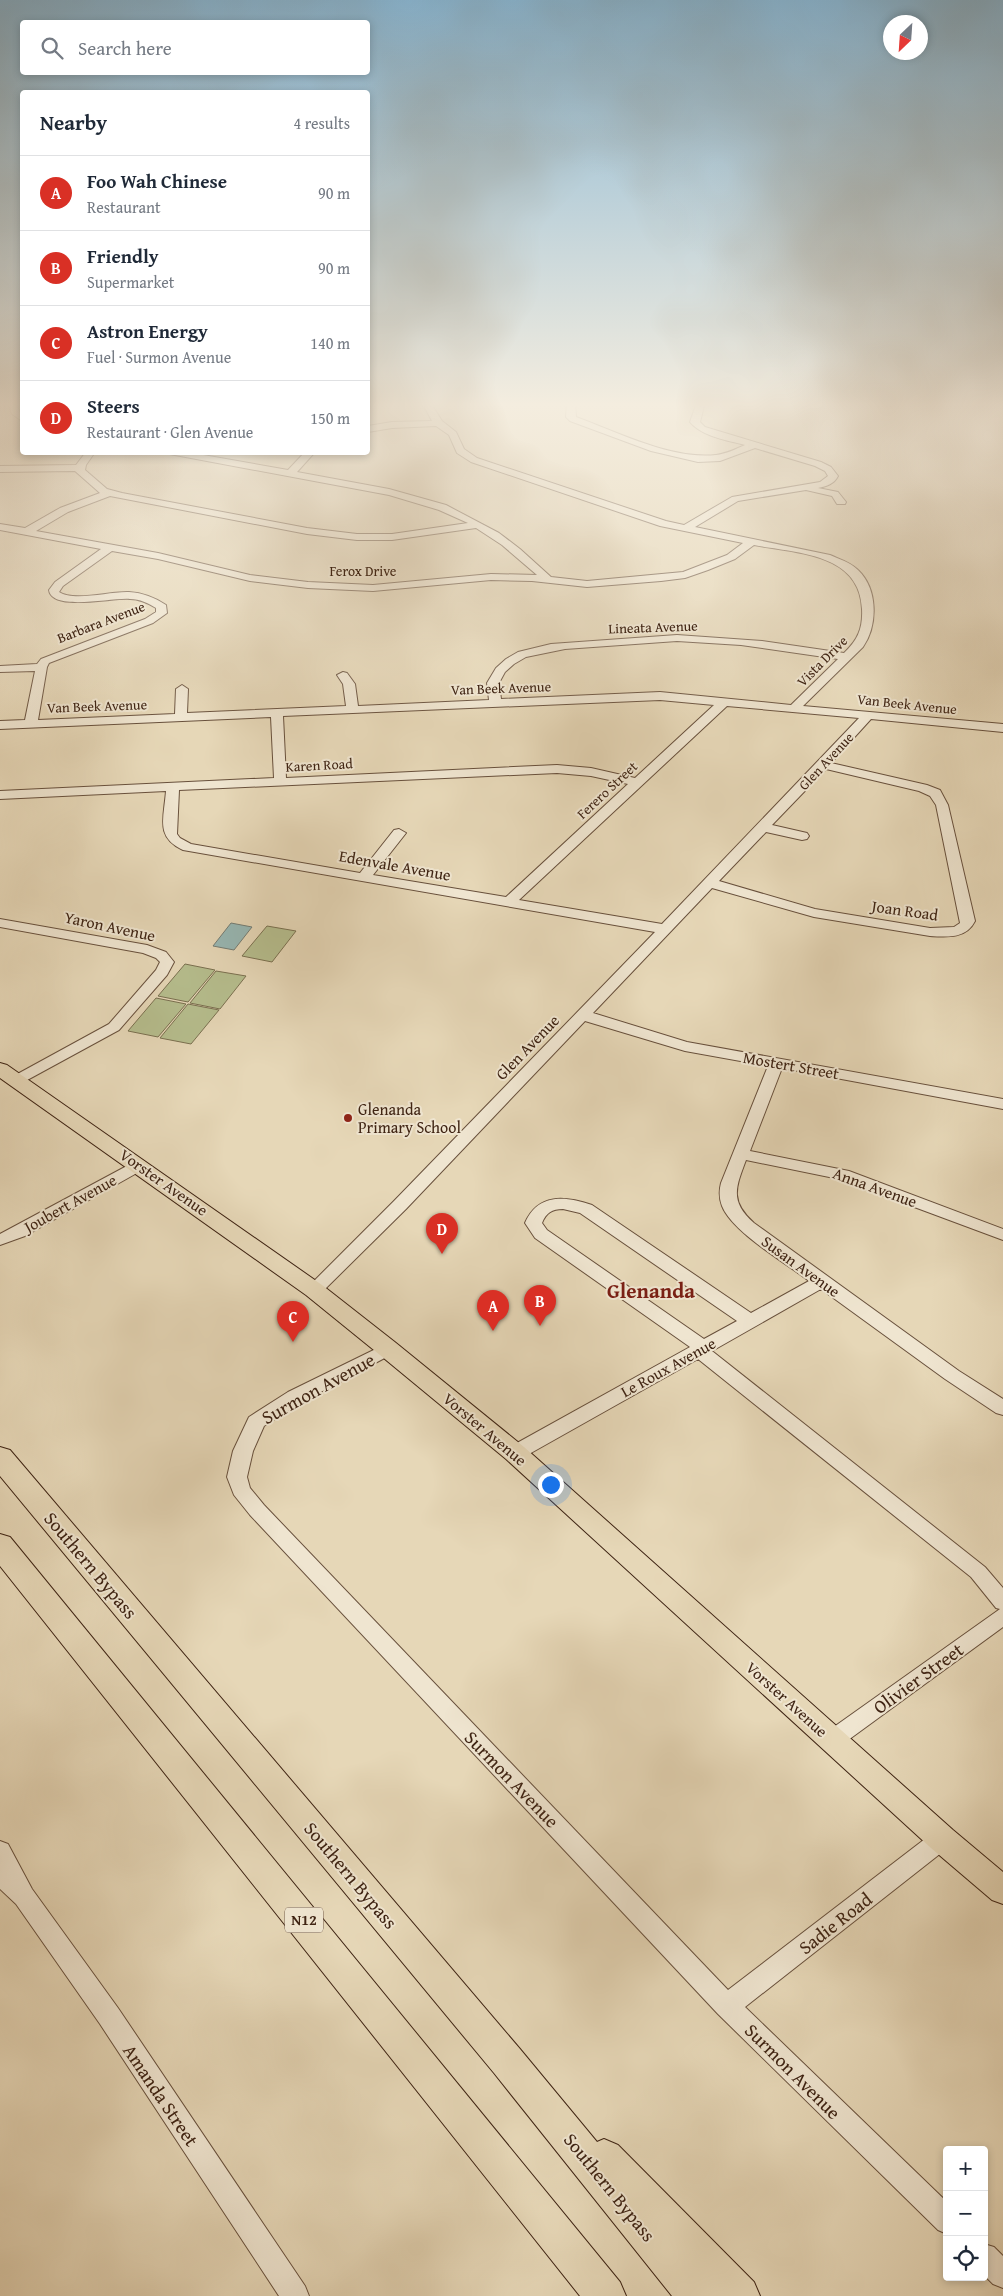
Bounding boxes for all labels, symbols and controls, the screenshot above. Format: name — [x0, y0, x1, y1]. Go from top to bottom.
north arrow — [883, 15, 928, 60]
search box — [20, 20, 370, 75]
icon: search — [38, 34, 66, 62]
text: Search here — [78, 34, 172, 62]
text: Nearby — [40, 107, 107, 138]
text: 4 results — [293, 111, 350, 135]
text: Foo Wah Chinese — [87, 167, 227, 195]
text: A — [51, 181, 61, 205]
text: 90 m — [318, 181, 350, 205]
text: Restaurant — [87, 195, 161, 219]
text: Friendly — [87, 242, 159, 270]
text: B — [51, 256, 61, 280]
text: 90 m — [318, 256, 350, 280]
text: Supermarket — [87, 270, 174, 294]
text: Astron Energy — [87, 317, 208, 345]
text: C — [51, 331, 61, 355]
text: 140 m — [310, 331, 350, 355]
text: Fuel · Surmon Avenue — [87, 345, 231, 369]
text: Steers — [87, 392, 140, 420]
text: D — [51, 406, 61, 430]
text: 150 m — [310, 406, 350, 430]
text: Restaurant · Glen Avenue — [87, 420, 253, 444]
street label: Ferox Drive — [330, 561, 397, 581]
street label: Barbara Avenue — [54, 596, 148, 648]
street label: Lineata Avenue — [608, 615, 698, 639]
street label: Vista Drive — [792, 631, 852, 691]
street label: Van Beek Avenue — [451, 676, 552, 700]
street label: Van Beek Avenue — [856, 689, 958, 719]
street label: Van Beek Avenue — [47, 694, 148, 718]
street label: Glen Avenue — [794, 727, 858, 794]
street label: Karen Road — [285, 753, 354, 777]
street label: Ferero Street — [572, 757, 642, 823]
street label: Edenvale Avenue — [337, 843, 453, 887]
street label: Joan Road — [868, 893, 940, 927]
street label: Yaron Avenue — [62, 905, 158, 947]
street label: Glen Avenue — [490, 1009, 564, 1085]
street label: Mostert Street — [741, 1045, 841, 1085]
place label: Glenanda Primary School — [358, 1097, 461, 1139]
marker: Glenanda Primary School — [342, 1112, 354, 1124]
street label: Vorster Avenue — [115, 1143, 213, 1221]
street label: Anna Avenue — [830, 1161, 920, 1213]
street label: Joubert Avenue — [18, 1168, 121, 1239]
pin: D — [426, 1213, 458, 1254]
street label: Susan Avenue — [757, 1229, 845, 1303]
district label: Glenanda — [607, 1275, 695, 1306]
pin: B — [524, 1285, 556, 1326]
pin: A — [477, 1290, 509, 1331]
pin: C — [277, 1301, 309, 1342]
street label: Le Roux Avenue — [616, 1331, 720, 1403]
street label: Surmon Avenue — [256, 1345, 380, 1431]
street label: Vorster Avenue — [438, 1387, 532, 1471]
your location — [538, 1472, 564, 1498]
street label: Southern Bypass — [38, 1505, 144, 1625]
street label: Olivier Street — [867, 1635, 969, 1720]
street label: Vorster Avenue — [741, 1656, 833, 1742]
street label: Surmon Avenue — [458, 1724, 566, 1834]
street label: Southern Bypass — [298, 1815, 404, 1935]
street label: Sadie Road — [792, 1885, 878, 1961]
road number: N12 — [285, 1908, 323, 1932]
street label: Surmon Avenue — [739, 2017, 847, 2125]
street label: Amanda Street — [116, 2038, 206, 2152]
street label: Southern Bypass — [557, 2127, 663, 2247]
map controls — [943, 2146, 988, 2281]
button: + — [943, 2146, 988, 2191]
button: − — [943, 2191, 988, 2236]
button: locate — [943, 2236, 988, 2281]

